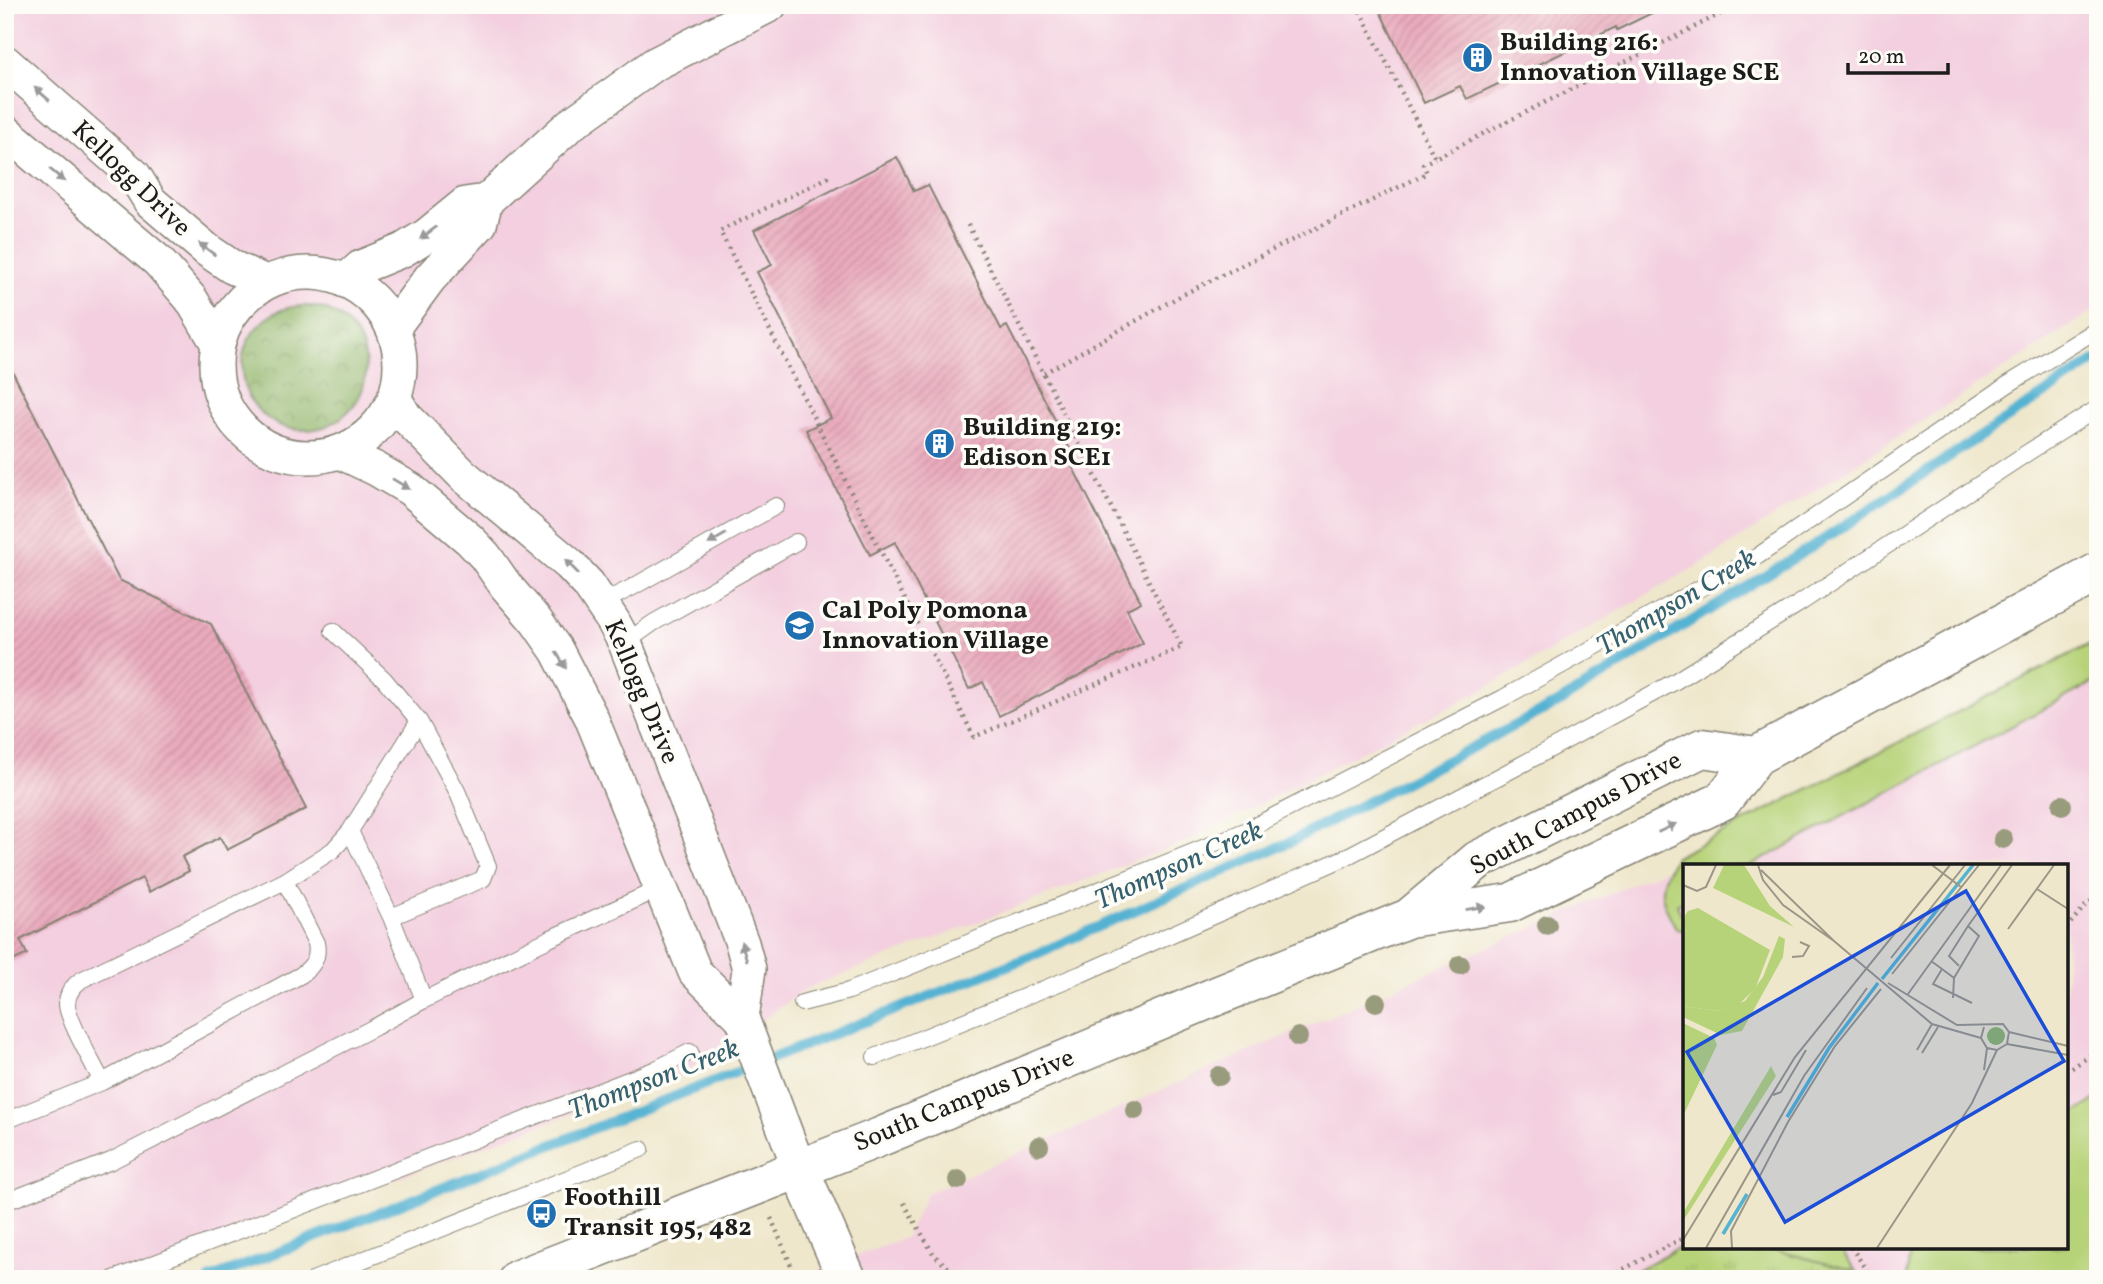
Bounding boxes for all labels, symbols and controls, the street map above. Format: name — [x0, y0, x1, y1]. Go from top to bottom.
place label: Building 216: Innovation Village SCE — [1500, 25, 1779, 91]
scale bar — [1848, 32, 1947, 76]
building icon: Building 216: Innovation Village SCE — [1460, 41, 1494, 75]
text: 20 m — [1858, 43, 1904, 72]
one-way arrow — [34, 87, 51, 103]
street label: Kellogg Drive — [63, 113, 199, 245]
one-way arrow — [49, 167, 66, 182]
one-way arrow — [419, 226, 437, 240]
one-way arrow — [198, 243, 216, 257]
place label: Building 219: Edison SCE1 — [963, 410, 1122, 476]
building icon: Building 219: Edison SCE1 — [923, 426, 957, 460]
one-way arrow — [391, 477, 410, 490]
one-way arrow — [707, 533, 726, 545]
water label: Thompson Creek — [1590, 540, 1764, 666]
one-way arrow — [564, 559, 580, 576]
place label: Cal Poly Pomona Innovation Village — [822, 593, 1049, 659]
school or university icon: Cal Poly Pomona Innovation Village — [782, 609, 816, 643]
street label: Kellogg Drive — [594, 614, 688, 770]
one-way arrow — [555, 650, 568, 669]
street label: South Campus Drive — [1464, 743, 1688, 885]
water label: Thompson Creek — [1089, 812, 1269, 920]
one-way arrow — [1657, 822, 1677, 833]
inset map — [1683, 864, 2068, 1249]
one-way arrow — [1466, 902, 1488, 913]
one-way arrow — [738, 940, 748, 961]
water label: Thompson Creek — [563, 1029, 745, 1131]
street label: South Campus Drive — [848, 1040, 1080, 1162]
place label: Foothill Transit 195, 482 — [564, 1180, 752, 1246]
bus stop icon: Foothill Transit 195, 482 — [524, 1196, 558, 1230]

